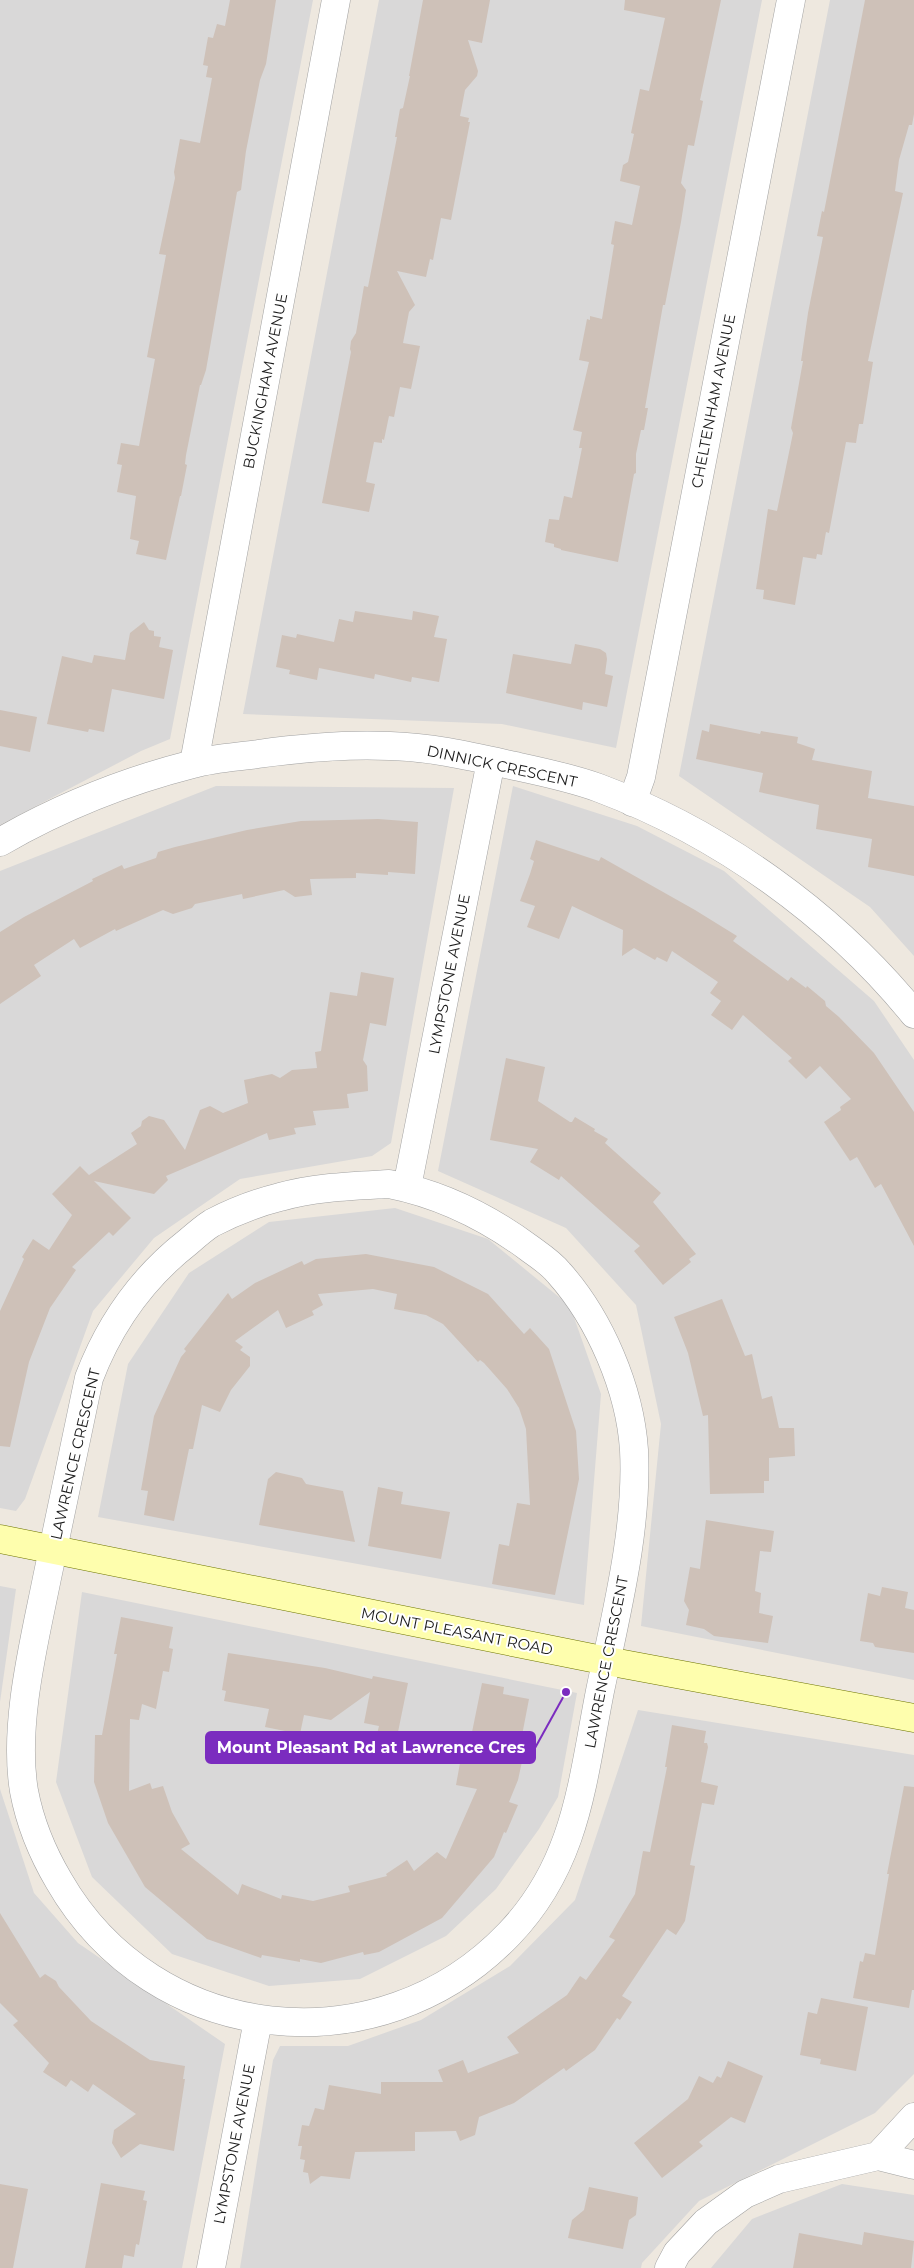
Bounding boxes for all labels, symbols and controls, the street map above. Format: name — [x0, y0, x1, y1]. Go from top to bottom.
street label: BUCKINGHAM AVENUE — [239, 292, 291, 470]
street label: CHELTENHAM AVENUE — [687, 312, 739, 490]
street label: DINNICK CRESCENT — [425, 741, 579, 791]
street label: LYMPSTONE AVENUE — [424, 892, 474, 1056]
street label: LAWRENCE CRESCENT — [46, 1366, 104, 1542]
street label: LAWRENCE CRESCENT — [580, 1574, 632, 1750]
street label: MOUNT PLEASANT ROAD — [360, 1603, 554, 1659]
callout: Mount Pleasant Rd at Lawrence Cres — [206, 1732, 535, 1763]
text: Mount Pleasant Rd at Lawrence Cres — [217, 1738, 526, 1757]
street label: LYMPSTONE AVENUE — [209, 2062, 259, 2226]

